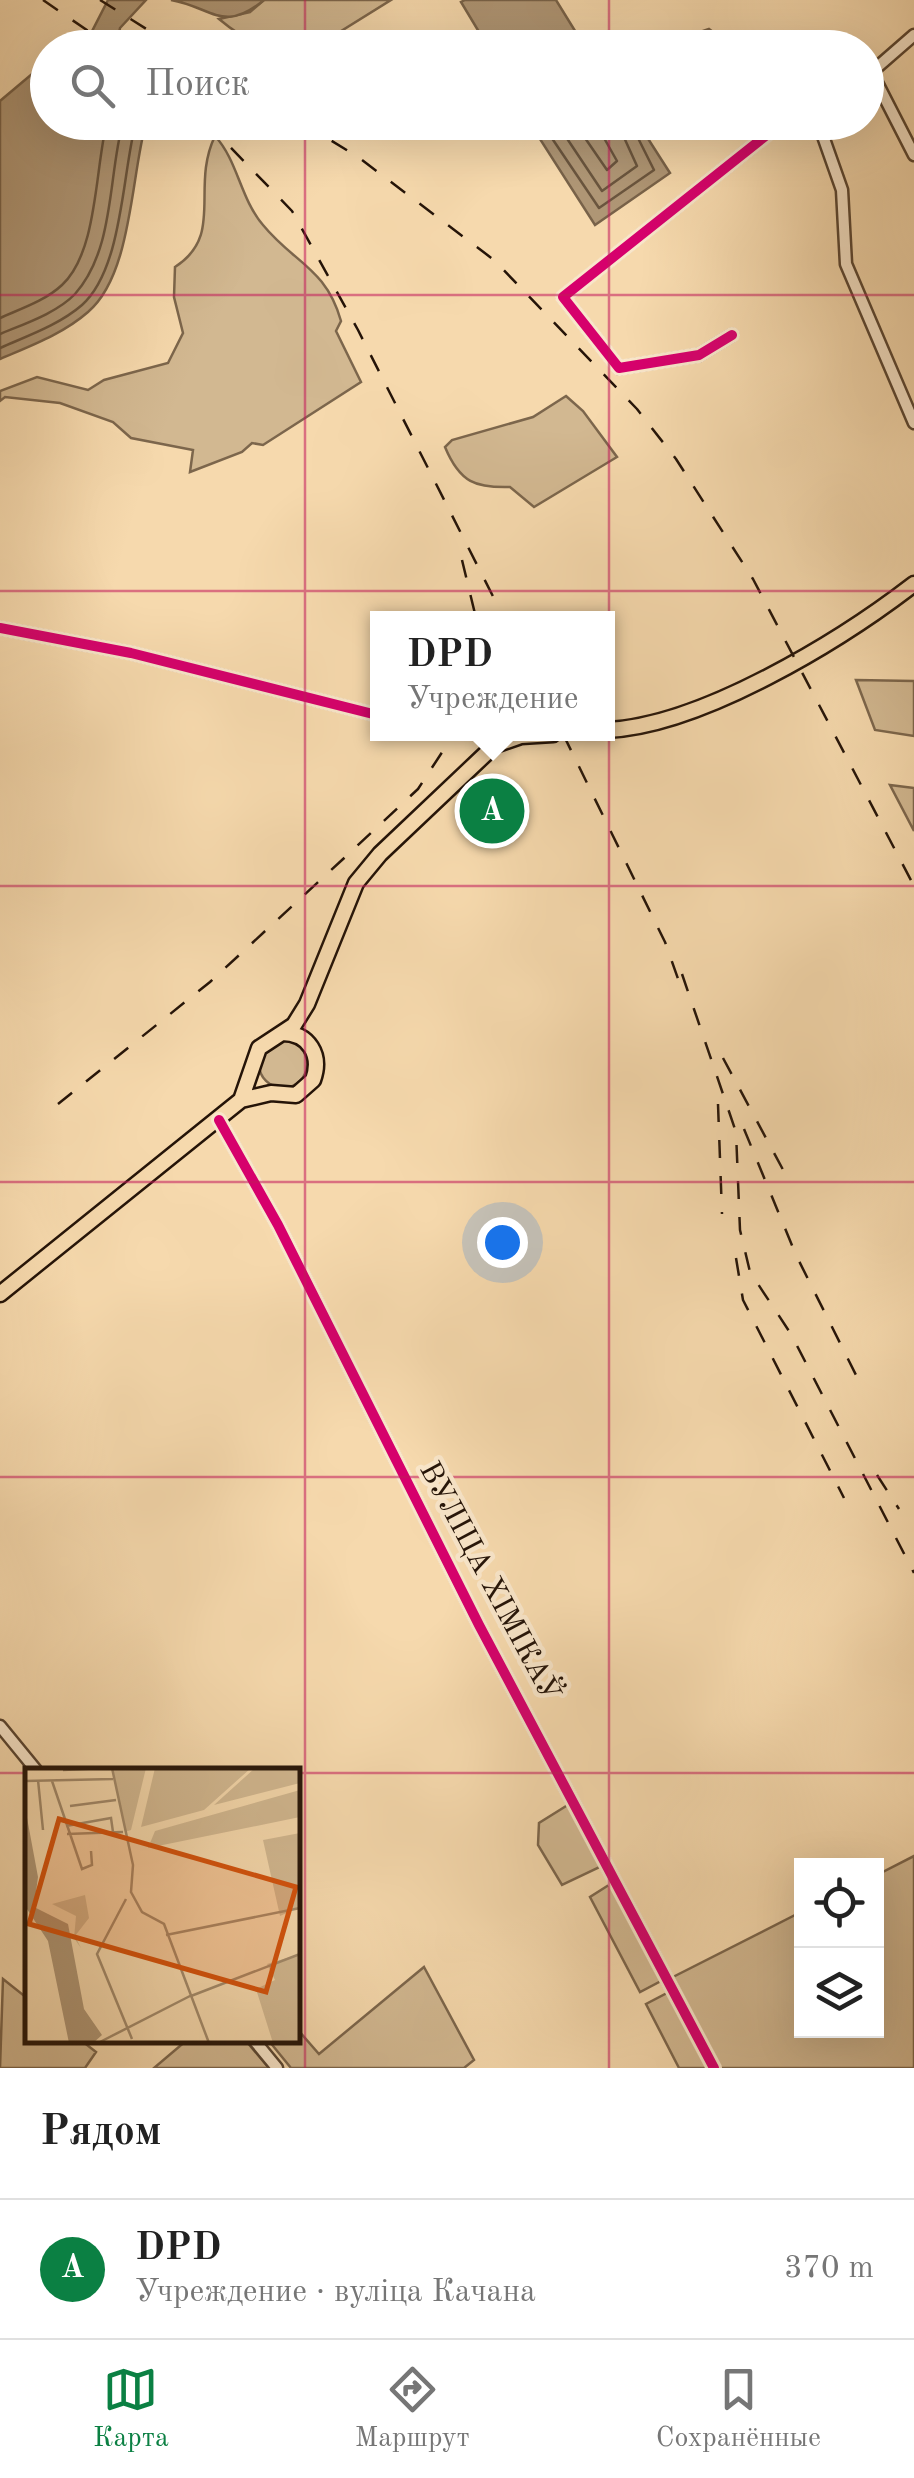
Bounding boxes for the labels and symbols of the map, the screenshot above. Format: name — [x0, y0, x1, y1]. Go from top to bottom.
pin: A — [460, 774, 524, 848]
your location — [477, 1217, 528, 1268]
street label: ВУЛІЦА ХІМІКАЎ — [413, 1454, 570, 1707]
inset map — [25, 1768, 300, 2043]

